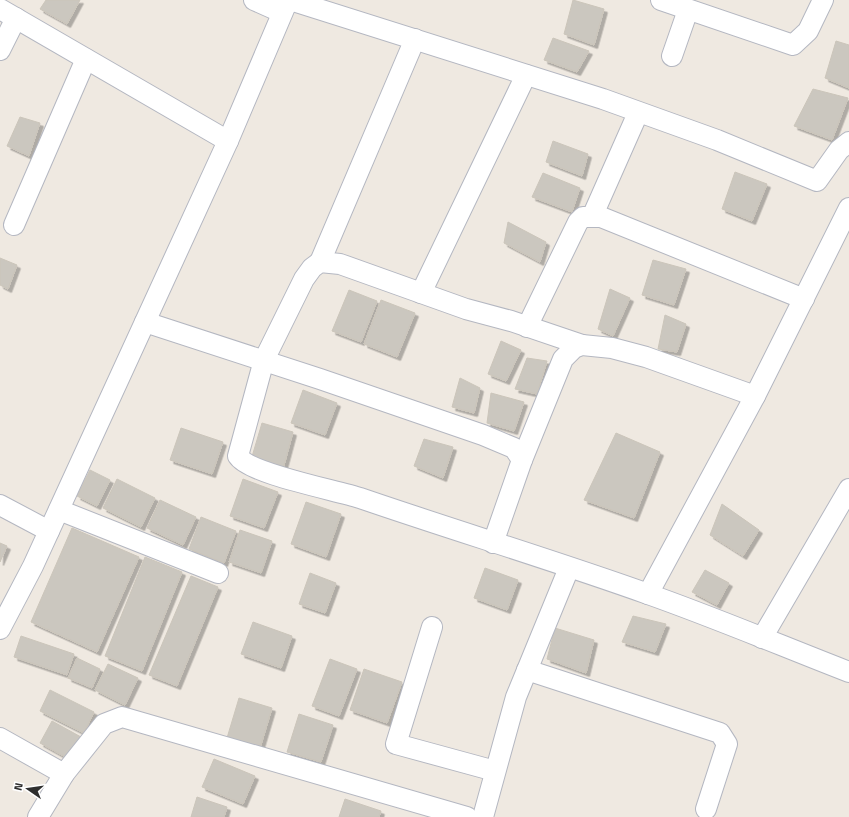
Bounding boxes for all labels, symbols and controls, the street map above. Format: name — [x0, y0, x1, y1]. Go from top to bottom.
north arrow — [8, 769, 48, 809]
text: N — [10, 781, 27, 792]

